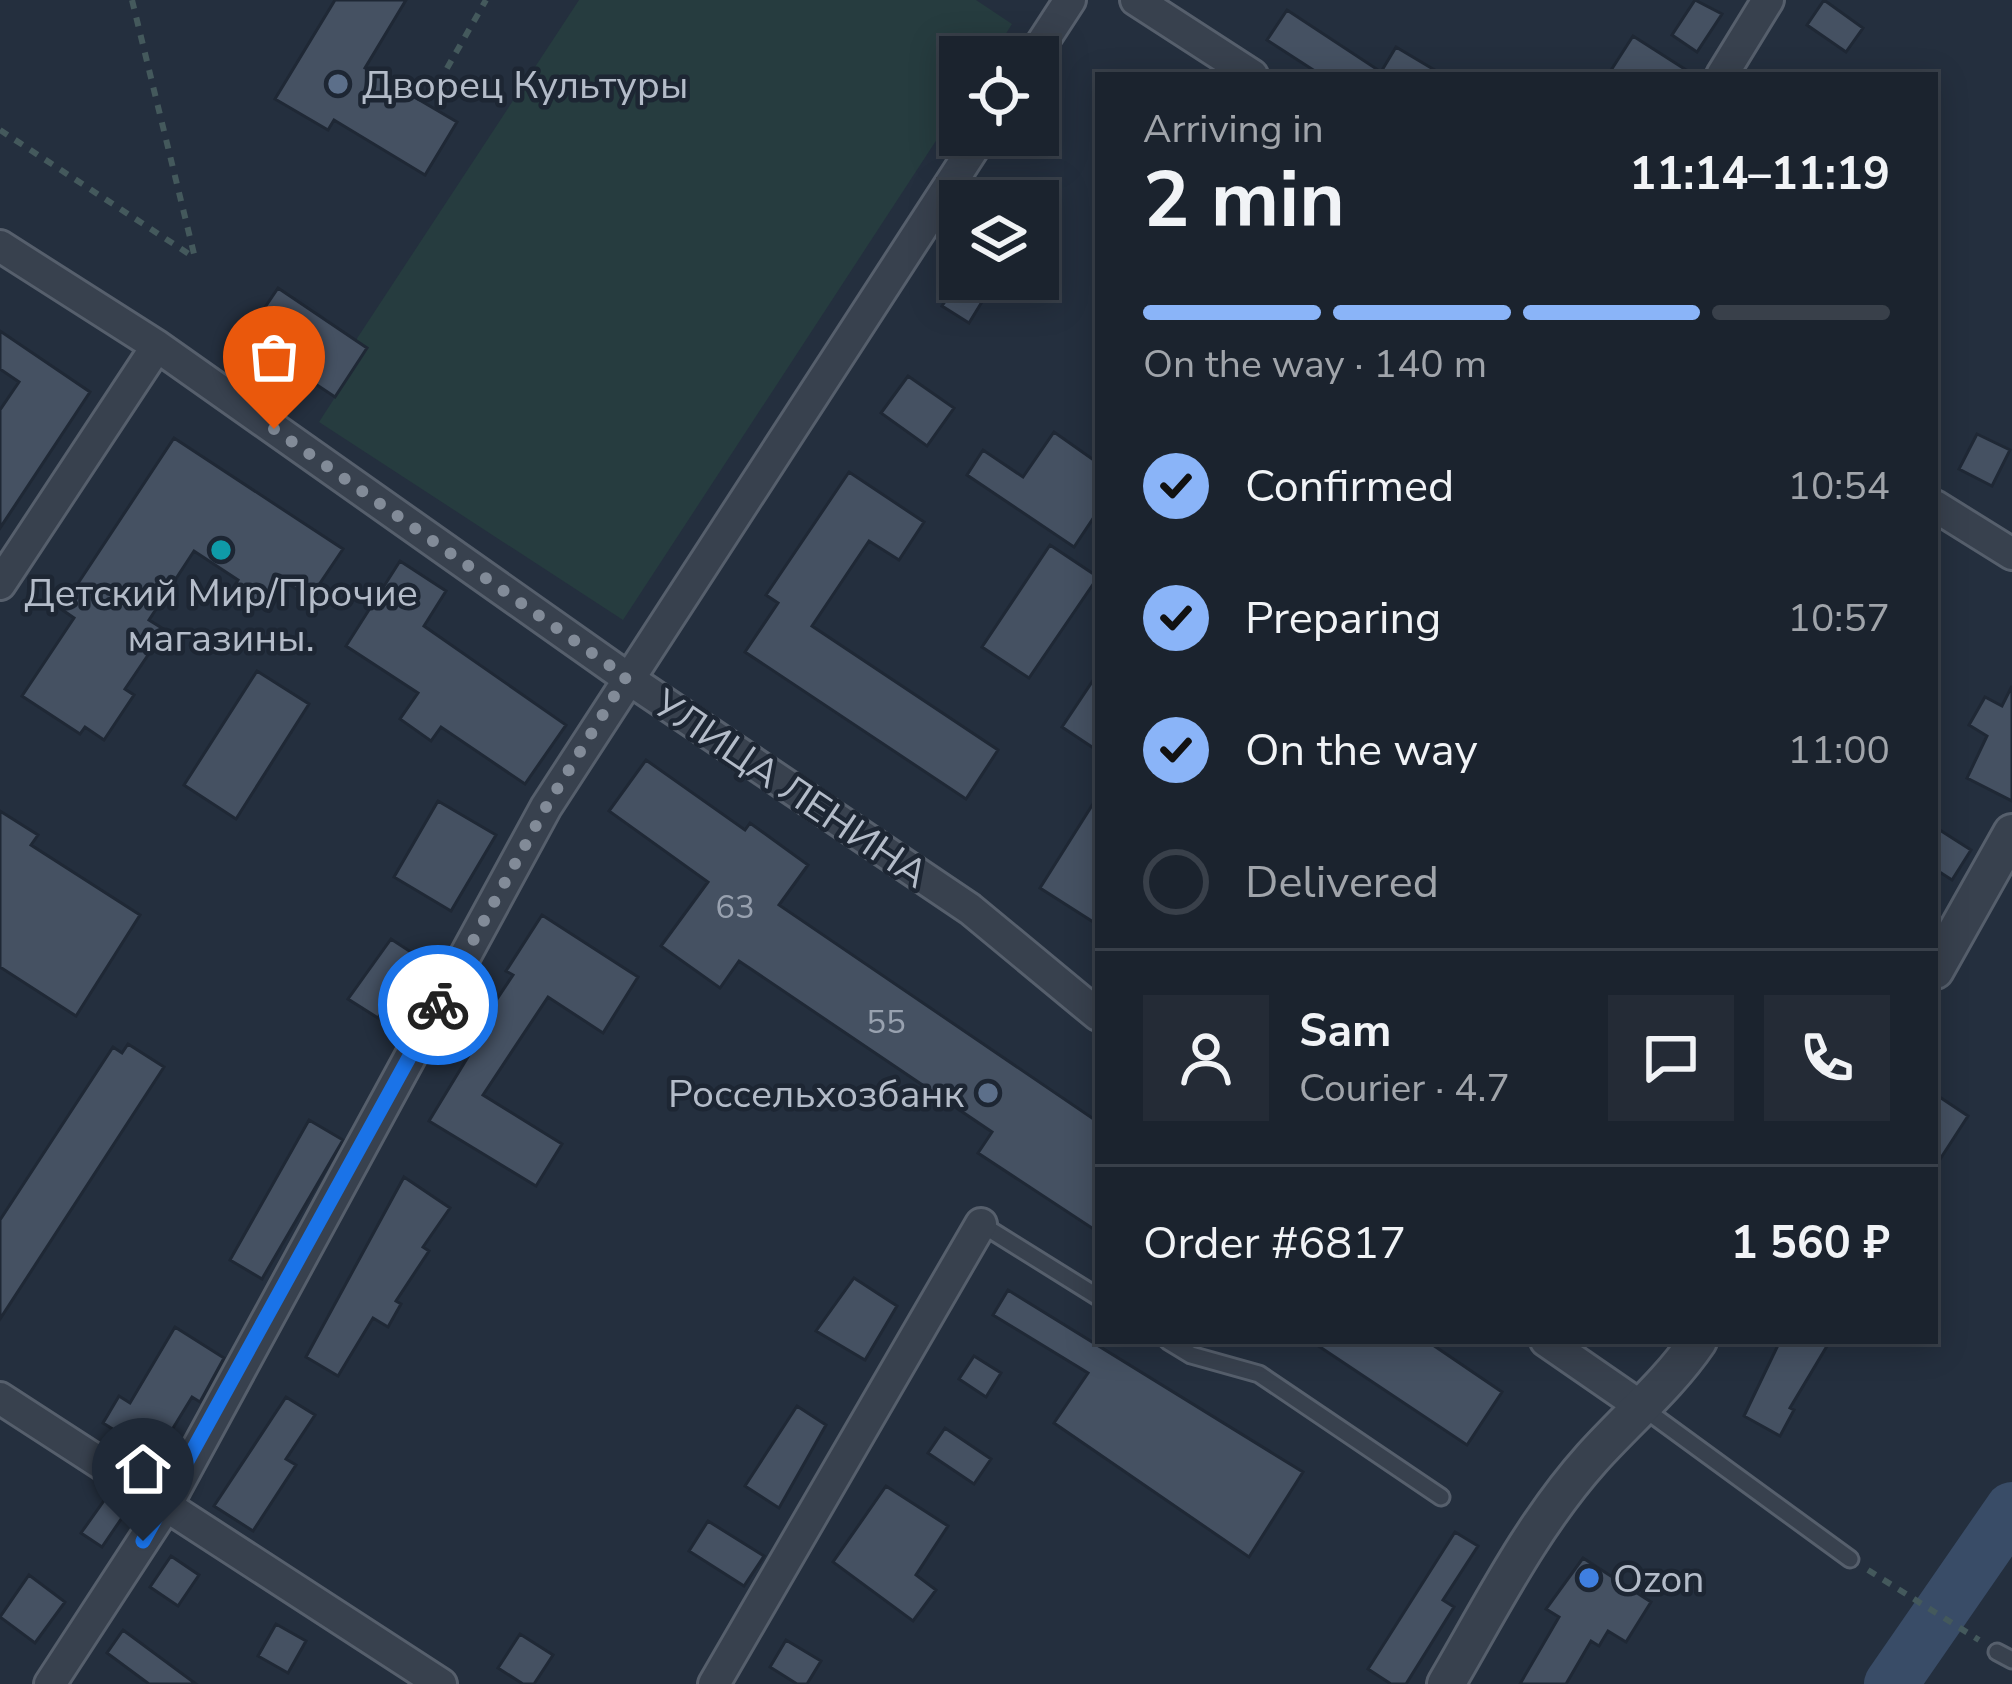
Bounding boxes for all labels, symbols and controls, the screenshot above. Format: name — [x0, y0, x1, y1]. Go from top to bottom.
map controls — [939, 36, 1059, 300]
button: locate — [939, 36, 1059, 156]
place label: Дворец Культуры — [362, 59, 688, 112]
marker: Дворец Культуры — [325, 71, 351, 97]
text: Arriving in — [1143, 103, 1324, 156]
text: 11:14–11:19 — [1629, 144, 1890, 205]
text: 2 min — [1143, 147, 1345, 254]
button: layers — [939, 180, 1059, 300]
pin — [223, 306, 325, 429]
icon: bag — [241, 324, 307, 390]
text: On the way · 140 m — [1143, 338, 1487, 391]
icon: check — [1143, 453, 1209, 519]
text: Confirmed — [1245, 456, 1454, 517]
text: 10:54 — [1788, 460, 1890, 513]
marker: Детский Мир/Прочие магазины. — [208, 537, 234, 563]
place label: Детский Мир/Прочие магазины. — [24, 567, 418, 665]
icon: check — [1143, 585, 1209, 651]
text: Preparing — [1245, 588, 1441, 649]
text: 10:57 — [1788, 592, 1890, 645]
street label: УЛИЦА ЛЕНИНА — [642, 677, 938, 901]
icon: check — [1143, 717, 1209, 783]
text: On the way — [1245, 720, 1478, 781]
text: 11:00 — [1788, 724, 1890, 777]
text: Delivered — [1245, 852, 1439, 913]
house number: 63 — [715, 885, 755, 930]
courier — [378, 945, 498, 1065]
icon: bike — [405, 972, 471, 1038]
button: person — [1143, 995, 1269, 1121]
button: chat — [1608, 995, 1734, 1121]
button: phone — [1764, 995, 1890, 1121]
house number: 55 — [866, 1000, 906, 1045]
text: Sam — [1299, 1001, 1391, 1062]
text: Courier · 4.7 — [1299, 1062, 1510, 1115]
place label: Россельхозбанк — [668, 1068, 964, 1121]
marker: Россельхозбанк — [975, 1080, 1001, 1106]
text: Order #6817 — [1143, 1213, 1406, 1274]
text: 1 560 ₽ — [1731, 1213, 1890, 1274]
pin — [92, 1418, 194, 1541]
icon: home — [110, 1436, 176, 1502]
place label: Ozon — [1613, 1553, 1704, 1606]
marker: Ozon — [1576, 1565, 1602, 1591]

